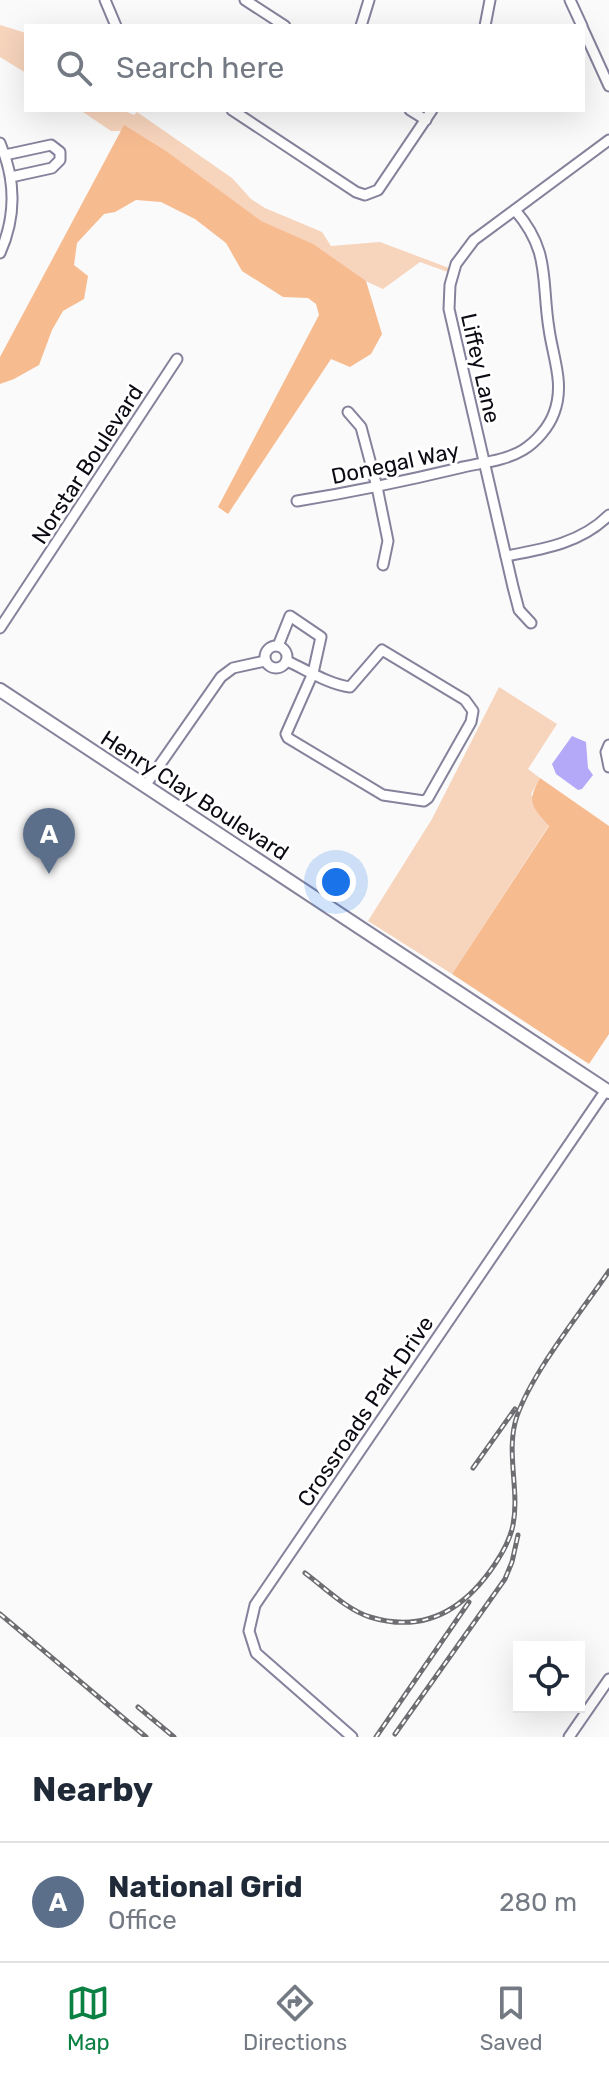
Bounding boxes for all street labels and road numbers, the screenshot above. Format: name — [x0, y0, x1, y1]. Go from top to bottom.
street label: Liffey Lane — [455, 311, 506, 426]
street label: Norstar Boulevard — [26, 380, 149, 549]
street label: Donegal Way — [329, 437, 462, 490]
street label: Henry Clay Boulevard — [96, 725, 294, 866]
street label: Crossroads Park Drive — [291, 1311, 439, 1512]

